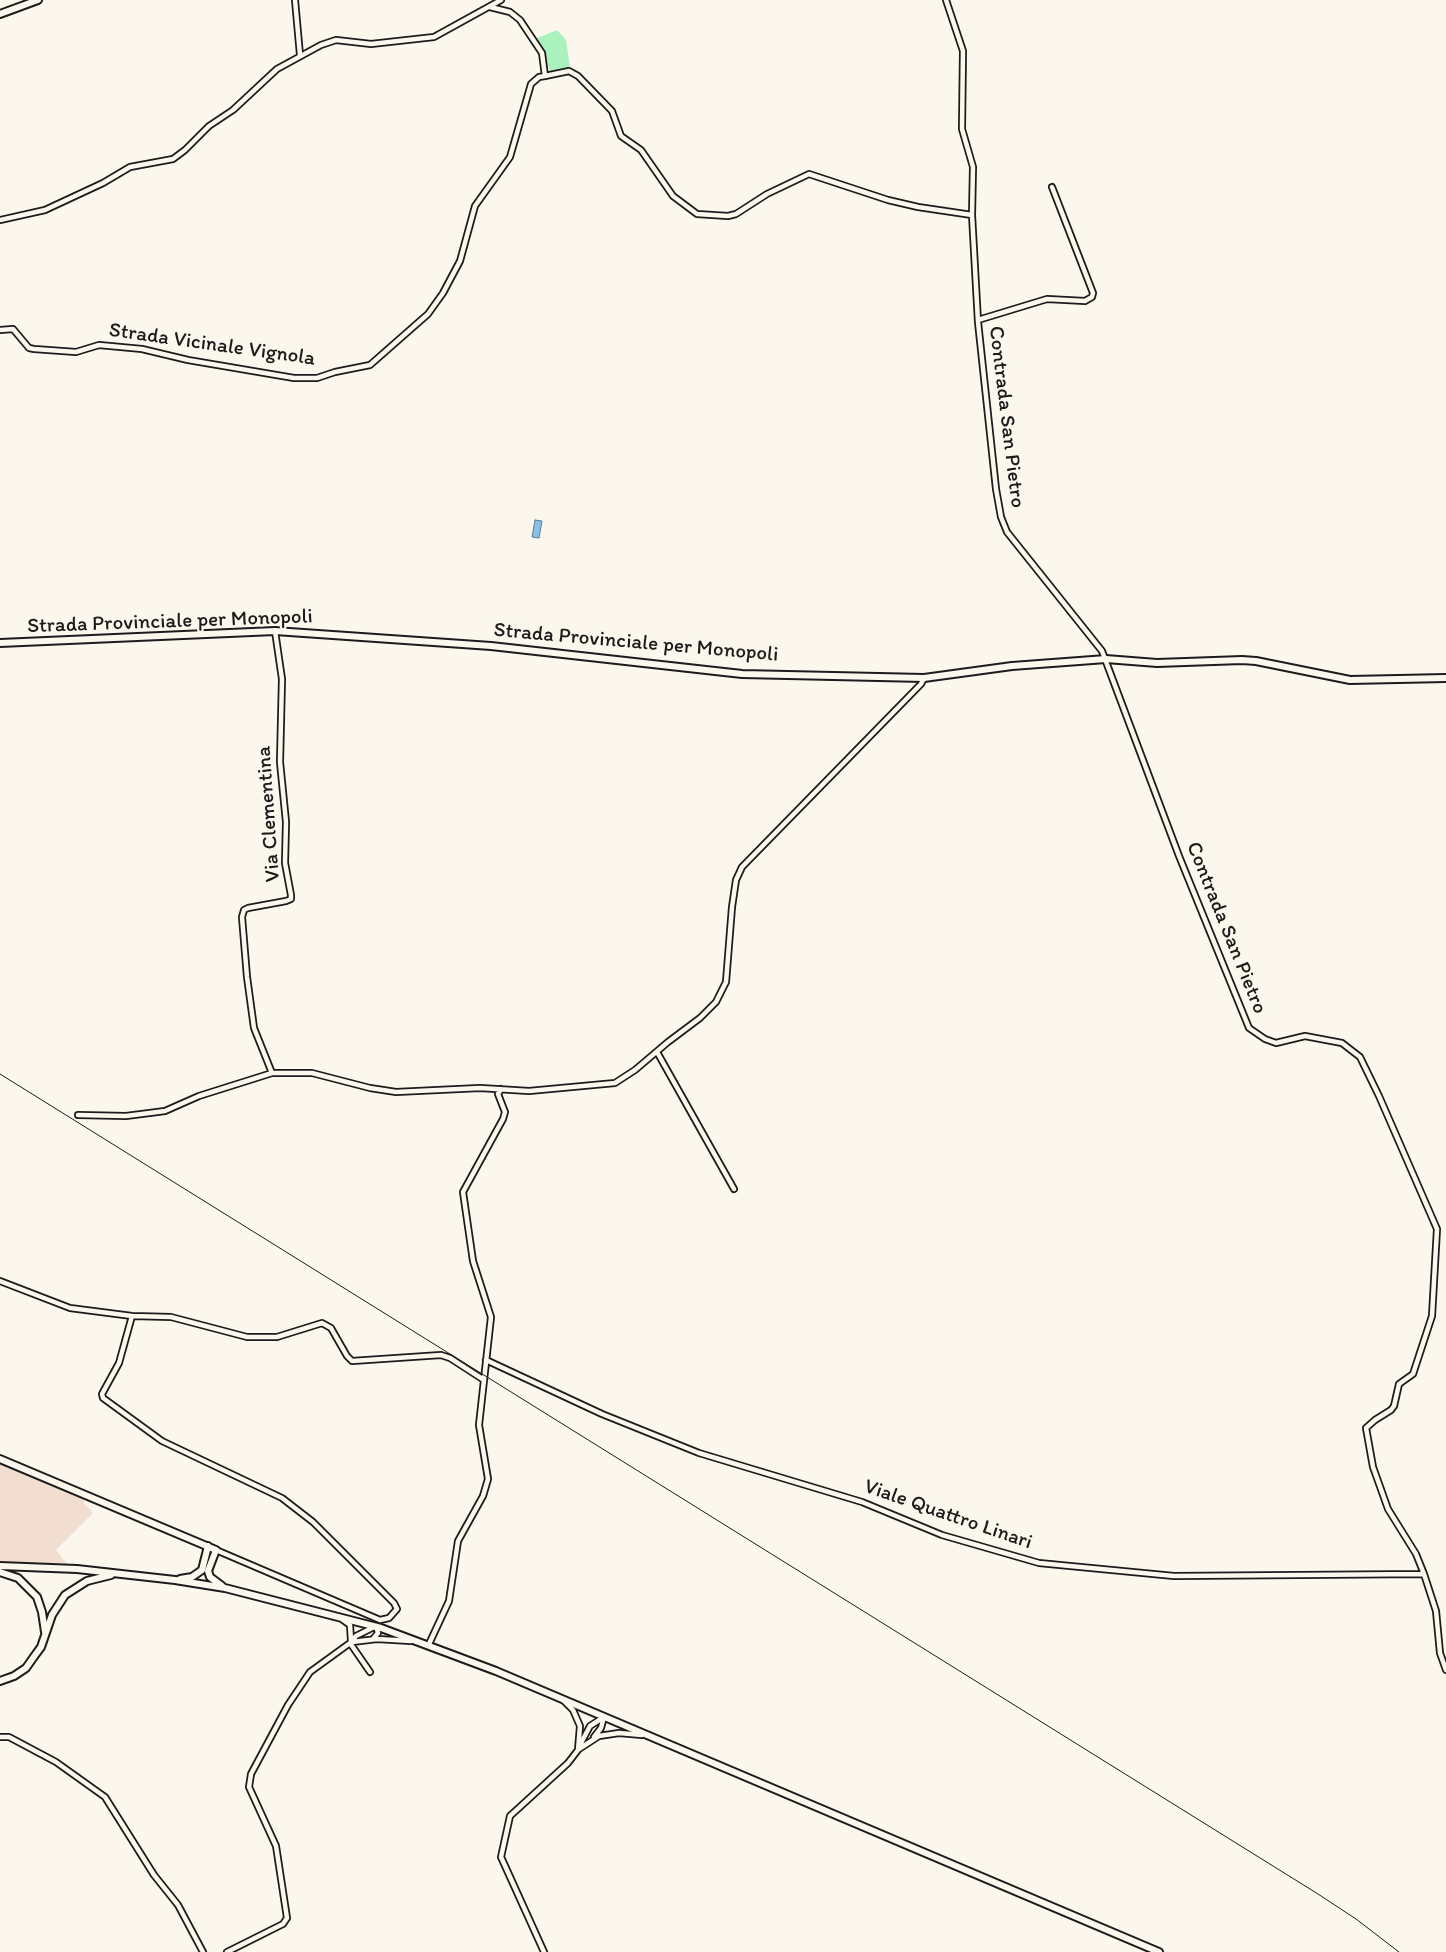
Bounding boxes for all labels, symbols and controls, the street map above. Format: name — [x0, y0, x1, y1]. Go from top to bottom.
street label: Strada Vicinale Vignola — [107, 318, 317, 372]
street label: Contrada San Pietro — [982, 325, 1030, 509]
street label: Strada Provinciale per Monopoli — [27, 604, 313, 640]
street label: Strada Provinciale per Monopoli — [493, 618, 779, 668]
street label: Via Clementina — [252, 745, 286, 883]
street label: Contrada San Pietro — [1180, 838, 1272, 1018]
street label: Viale Quattro Linari — [861, 1474, 1035, 1556]

